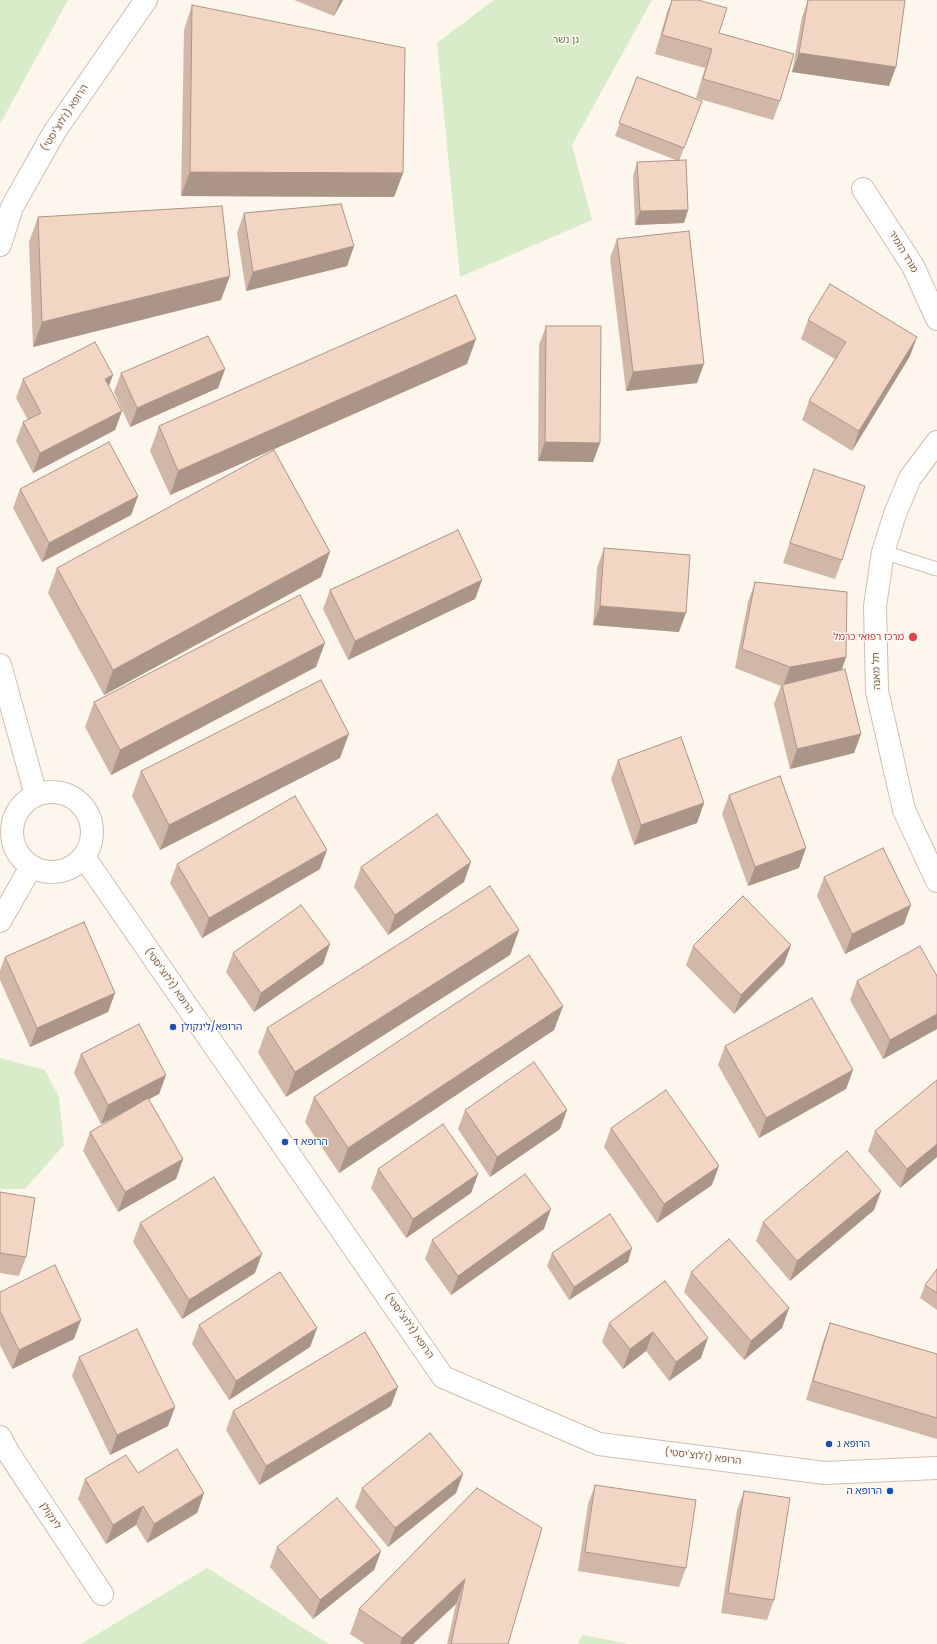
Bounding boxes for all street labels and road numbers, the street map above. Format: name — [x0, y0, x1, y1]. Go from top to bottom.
street label: הרופא (ז'לוצ'יסטי) — [39, 82, 91, 154]
street label: מורד הזמיר — [886, 229, 920, 275]
street label: תל מאנה — [870, 652, 884, 690]
street label: הרופא (ז'לוצ'יסטי) — [142, 946, 196, 1016]
street label: הרופא (ז'לוצ'יסטי) — [382, 1291, 436, 1361]
street label: הרופא (ז'לוצ'יסטי) — [664, 1446, 742, 1468]
street label: לינקולן — [37, 1500, 63, 1532]

